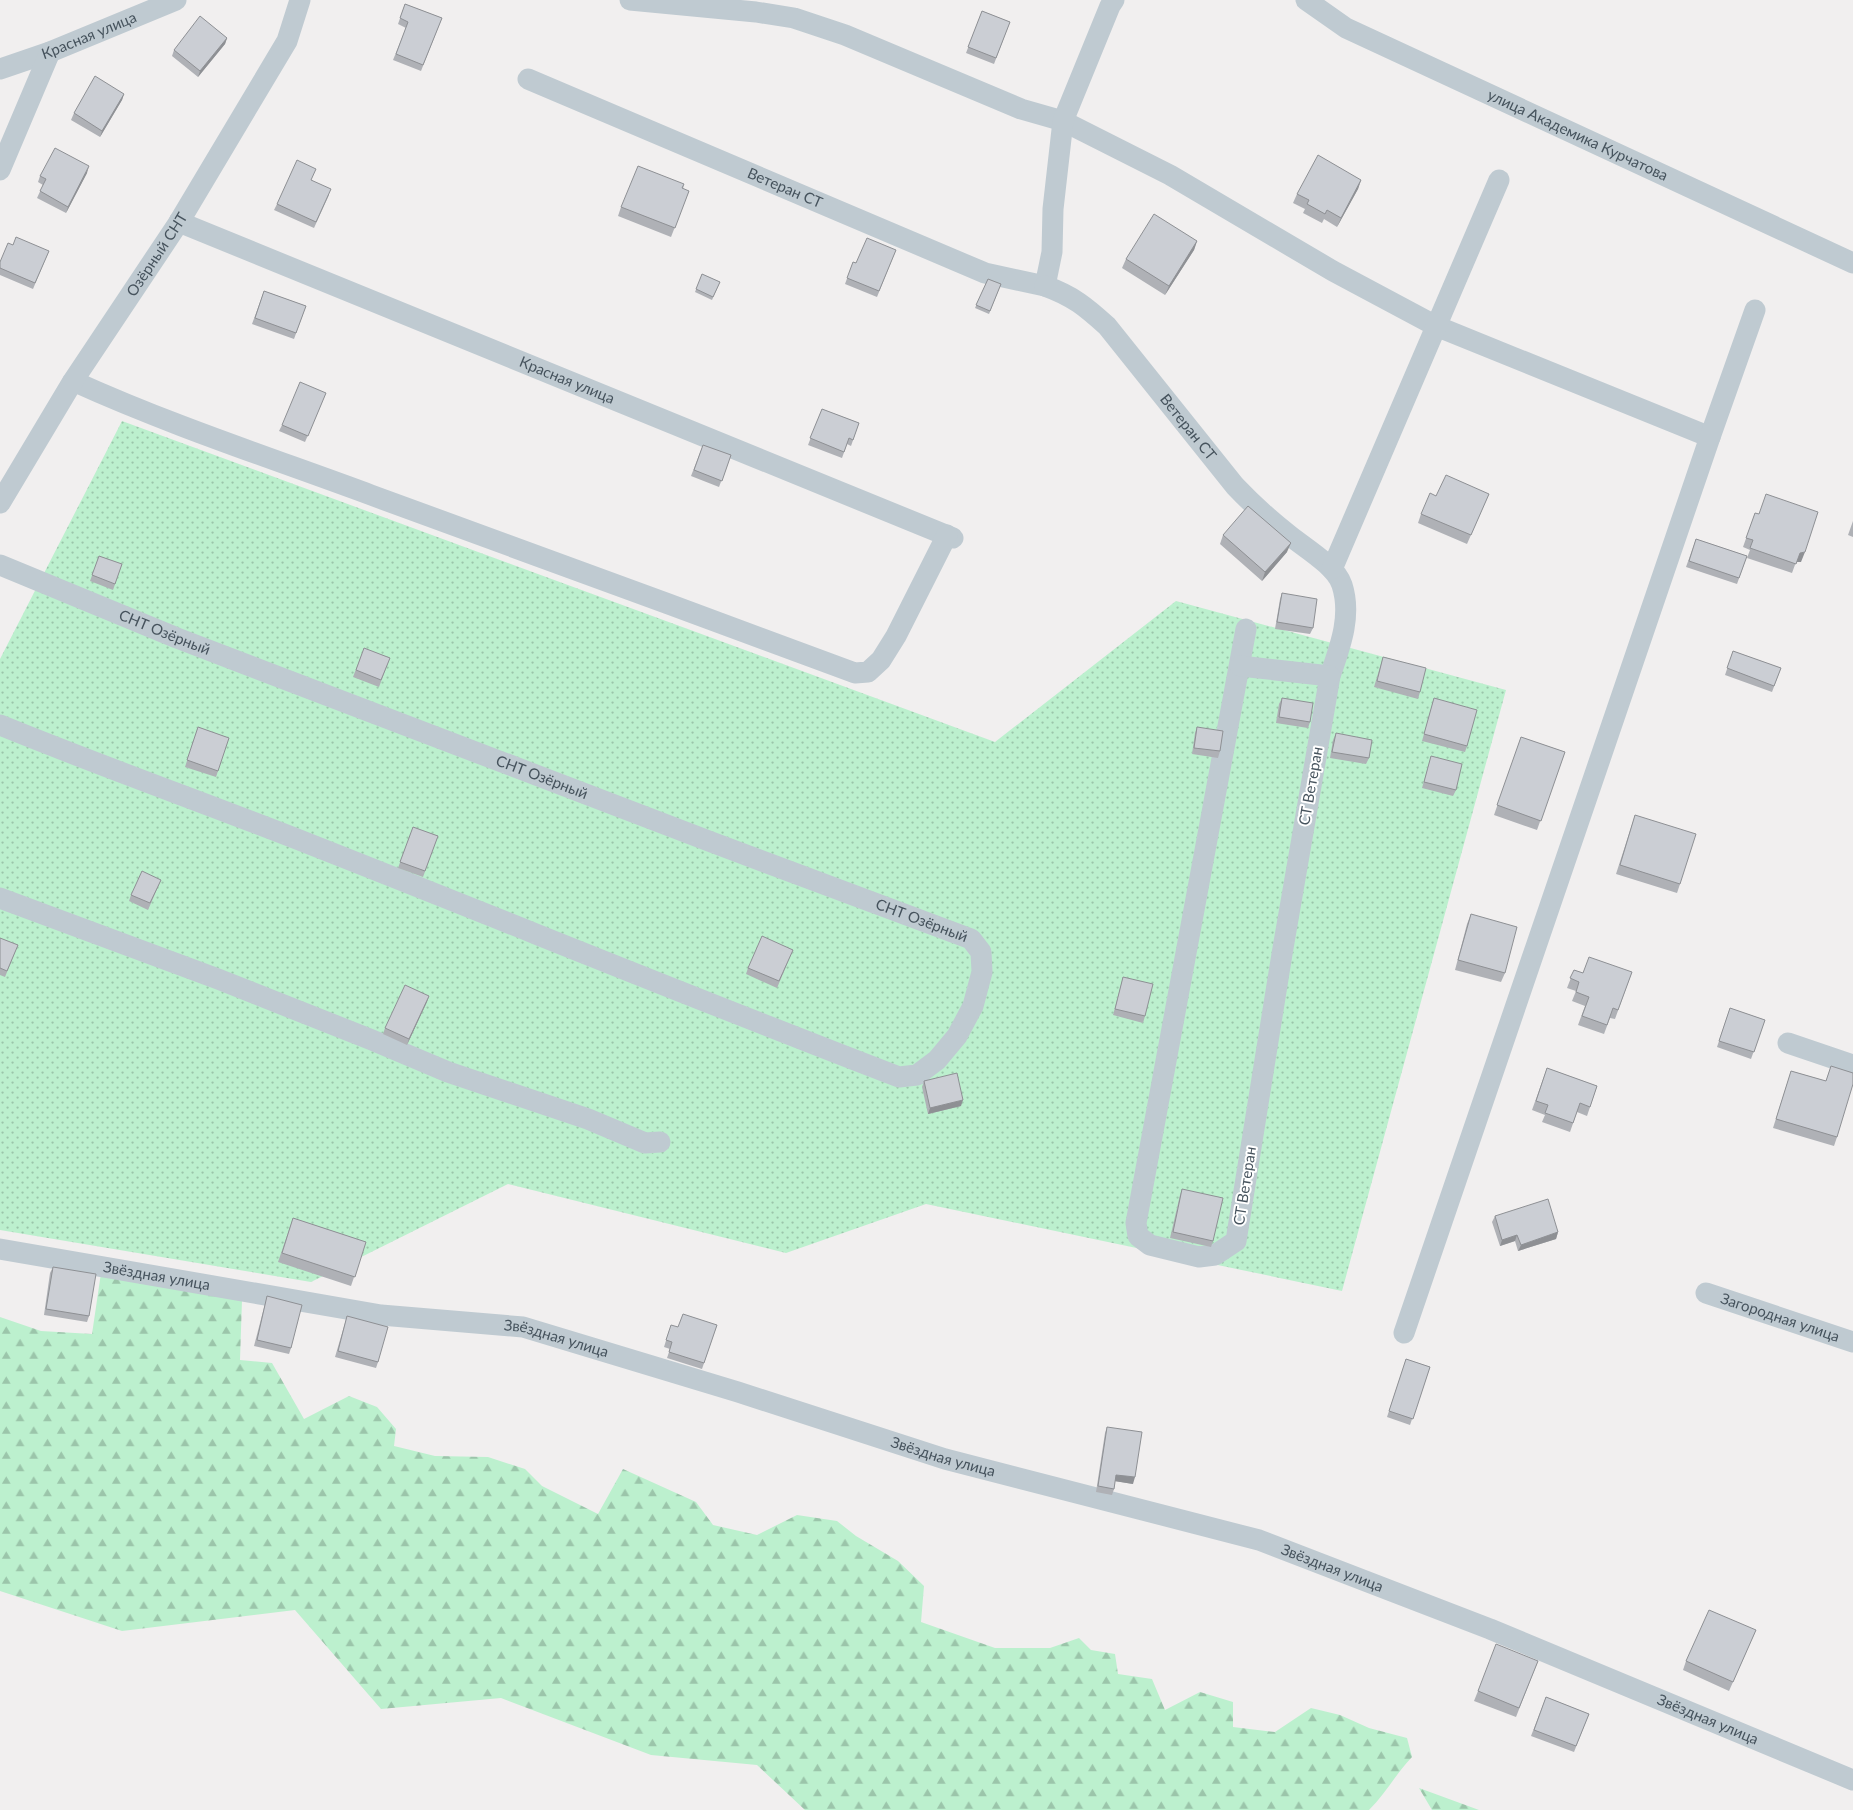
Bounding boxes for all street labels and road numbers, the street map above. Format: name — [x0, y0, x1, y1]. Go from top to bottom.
street label: Красная улица — [39, 7, 139, 62]
street label: улица Академика Курчатова — [1485, 85, 1671, 184]
street label: Ветеран СТ — [745, 163, 826, 211]
street label: Озёрный СНТ — [122, 209, 191, 299]
street label: Красная улица — [517, 352, 618, 407]
street label: Ветеран СТ — [1157, 390, 1221, 463]
street label: СНТ Озёрный — [117, 605, 213, 658]
street label: СТ Ветеран — [1294, 745, 1326, 827]
street label: СНТ Озёрный — [494, 751, 591, 802]
street label: СНТ Озёрный — [873, 894, 971, 945]
street label: СТ Ветеран — [1229, 1145, 1259, 1227]
street label: Звёздная улица — [102, 1257, 212, 1293]
street label: Загородная улица — [1718, 1289, 1842, 1345]
street label: Звёздная улица — [503, 1315, 611, 1360]
street label: Звёздная улица — [889, 1432, 997, 1480]
street label: Звёздная улица — [1279, 1539, 1386, 1595]
street label: Звёздная улица — [1655, 1690, 1761, 1748]

